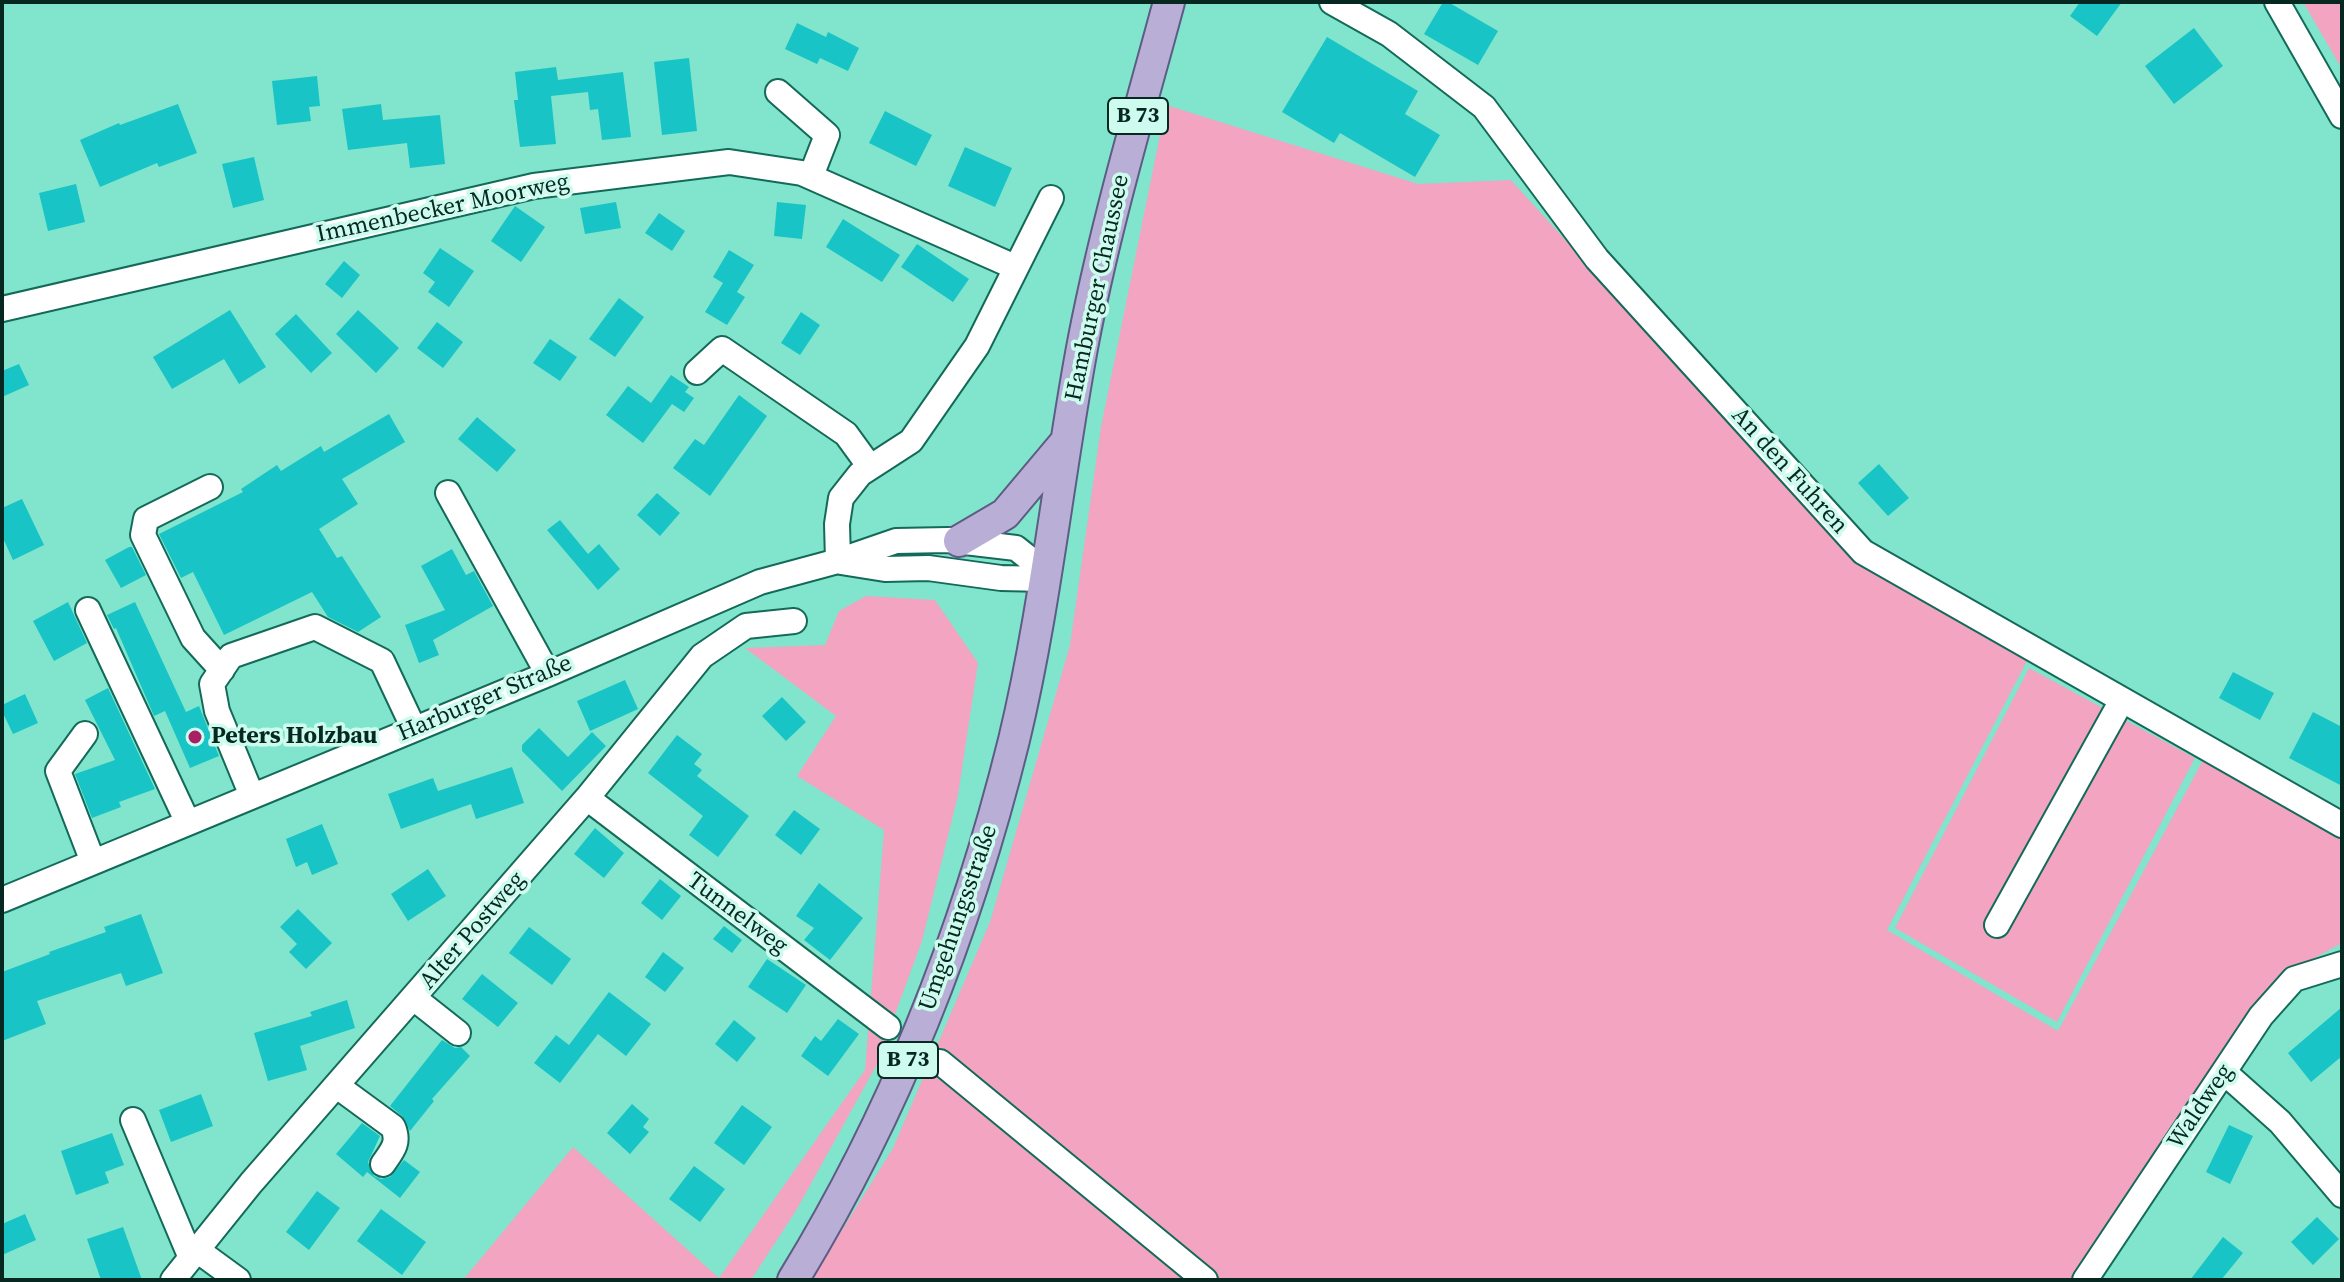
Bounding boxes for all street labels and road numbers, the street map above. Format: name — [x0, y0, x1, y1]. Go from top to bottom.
road number: B 73 — [1108, 98, 1168, 134]
street label: Immenbecker Moorweg — [314, 168, 572, 250]
street label: Hamburger Chaussee — [1060, 172, 1136, 404]
street label: An den Fuhren — [1725, 402, 1853, 540]
street label: Harburger Straße — [394, 649, 576, 749]
street label: Umgehungsstraße — [914, 821, 1004, 1015]
street label: Alter Postweg — [414, 866, 532, 996]
street label: Tunnelweg — [681, 867, 793, 961]
road number: B 73 — [878, 1042, 938, 1078]
street label: Waldweg — [2162, 1059, 2240, 1155]

